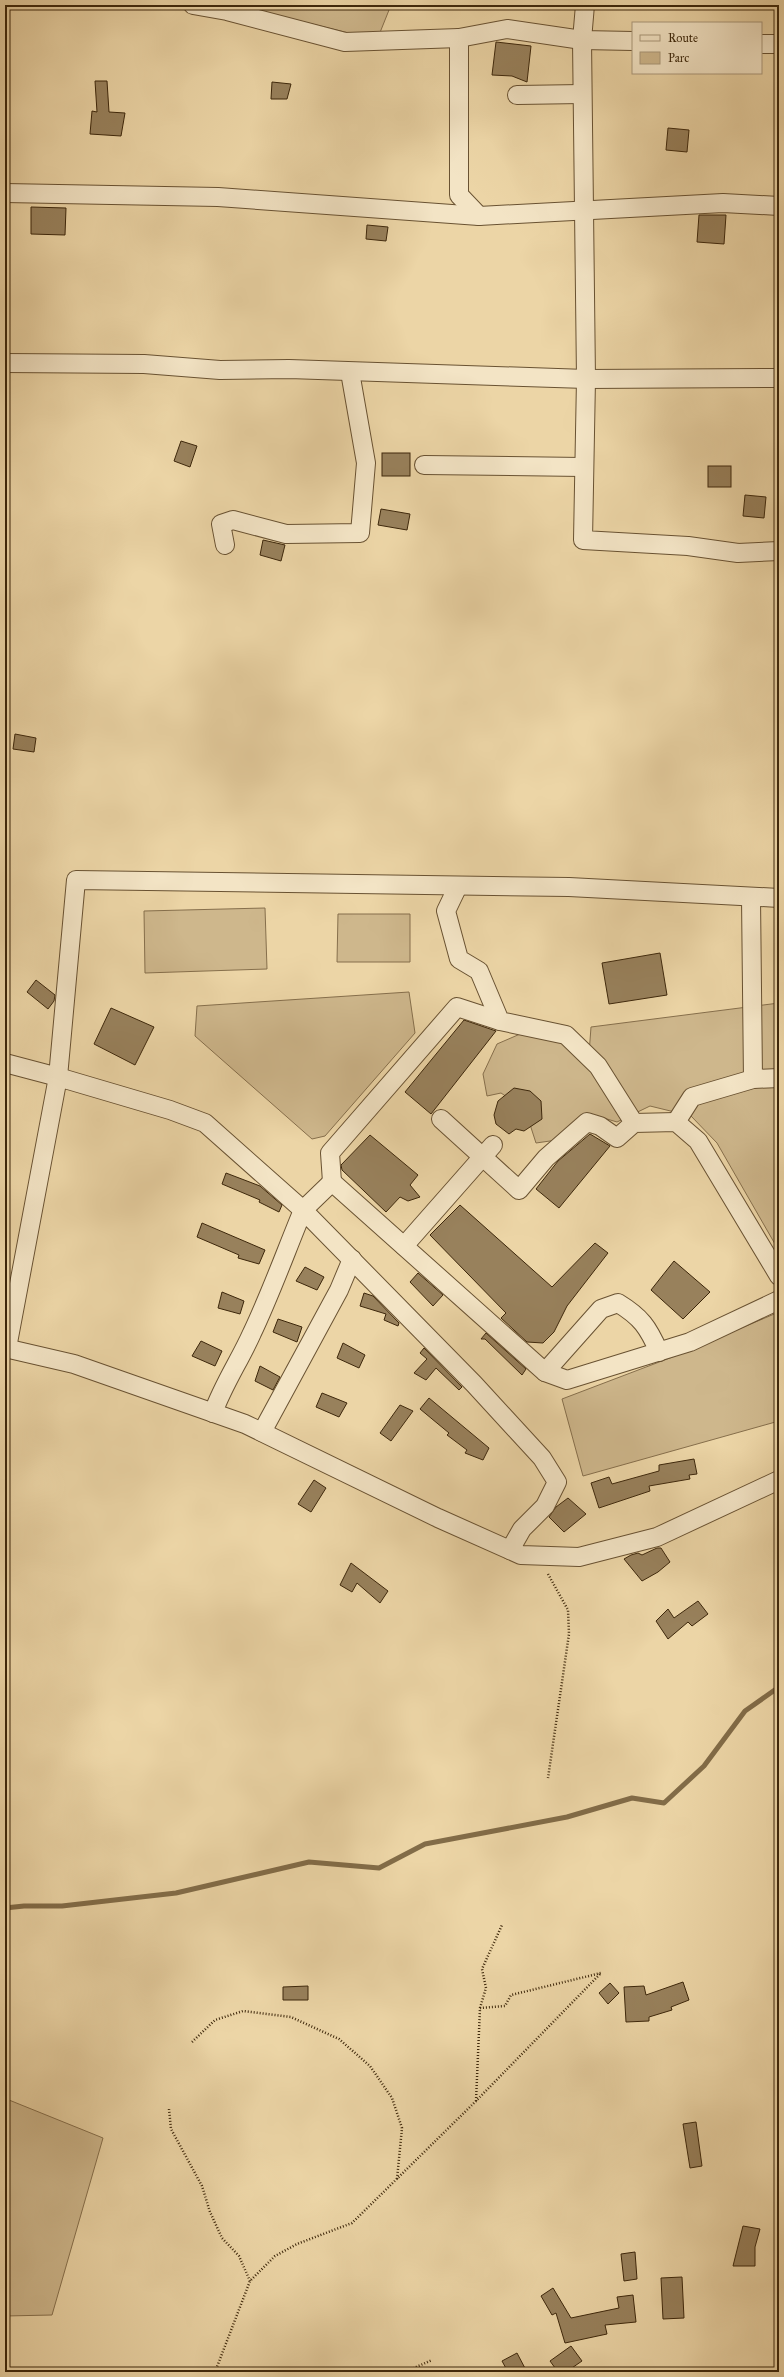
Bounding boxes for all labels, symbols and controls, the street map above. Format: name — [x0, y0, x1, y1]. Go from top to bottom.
legend — [632, 22, 762, 74]
text: Route — [668, 31, 698, 45]
text: Parc — [668, 51, 689, 65]

